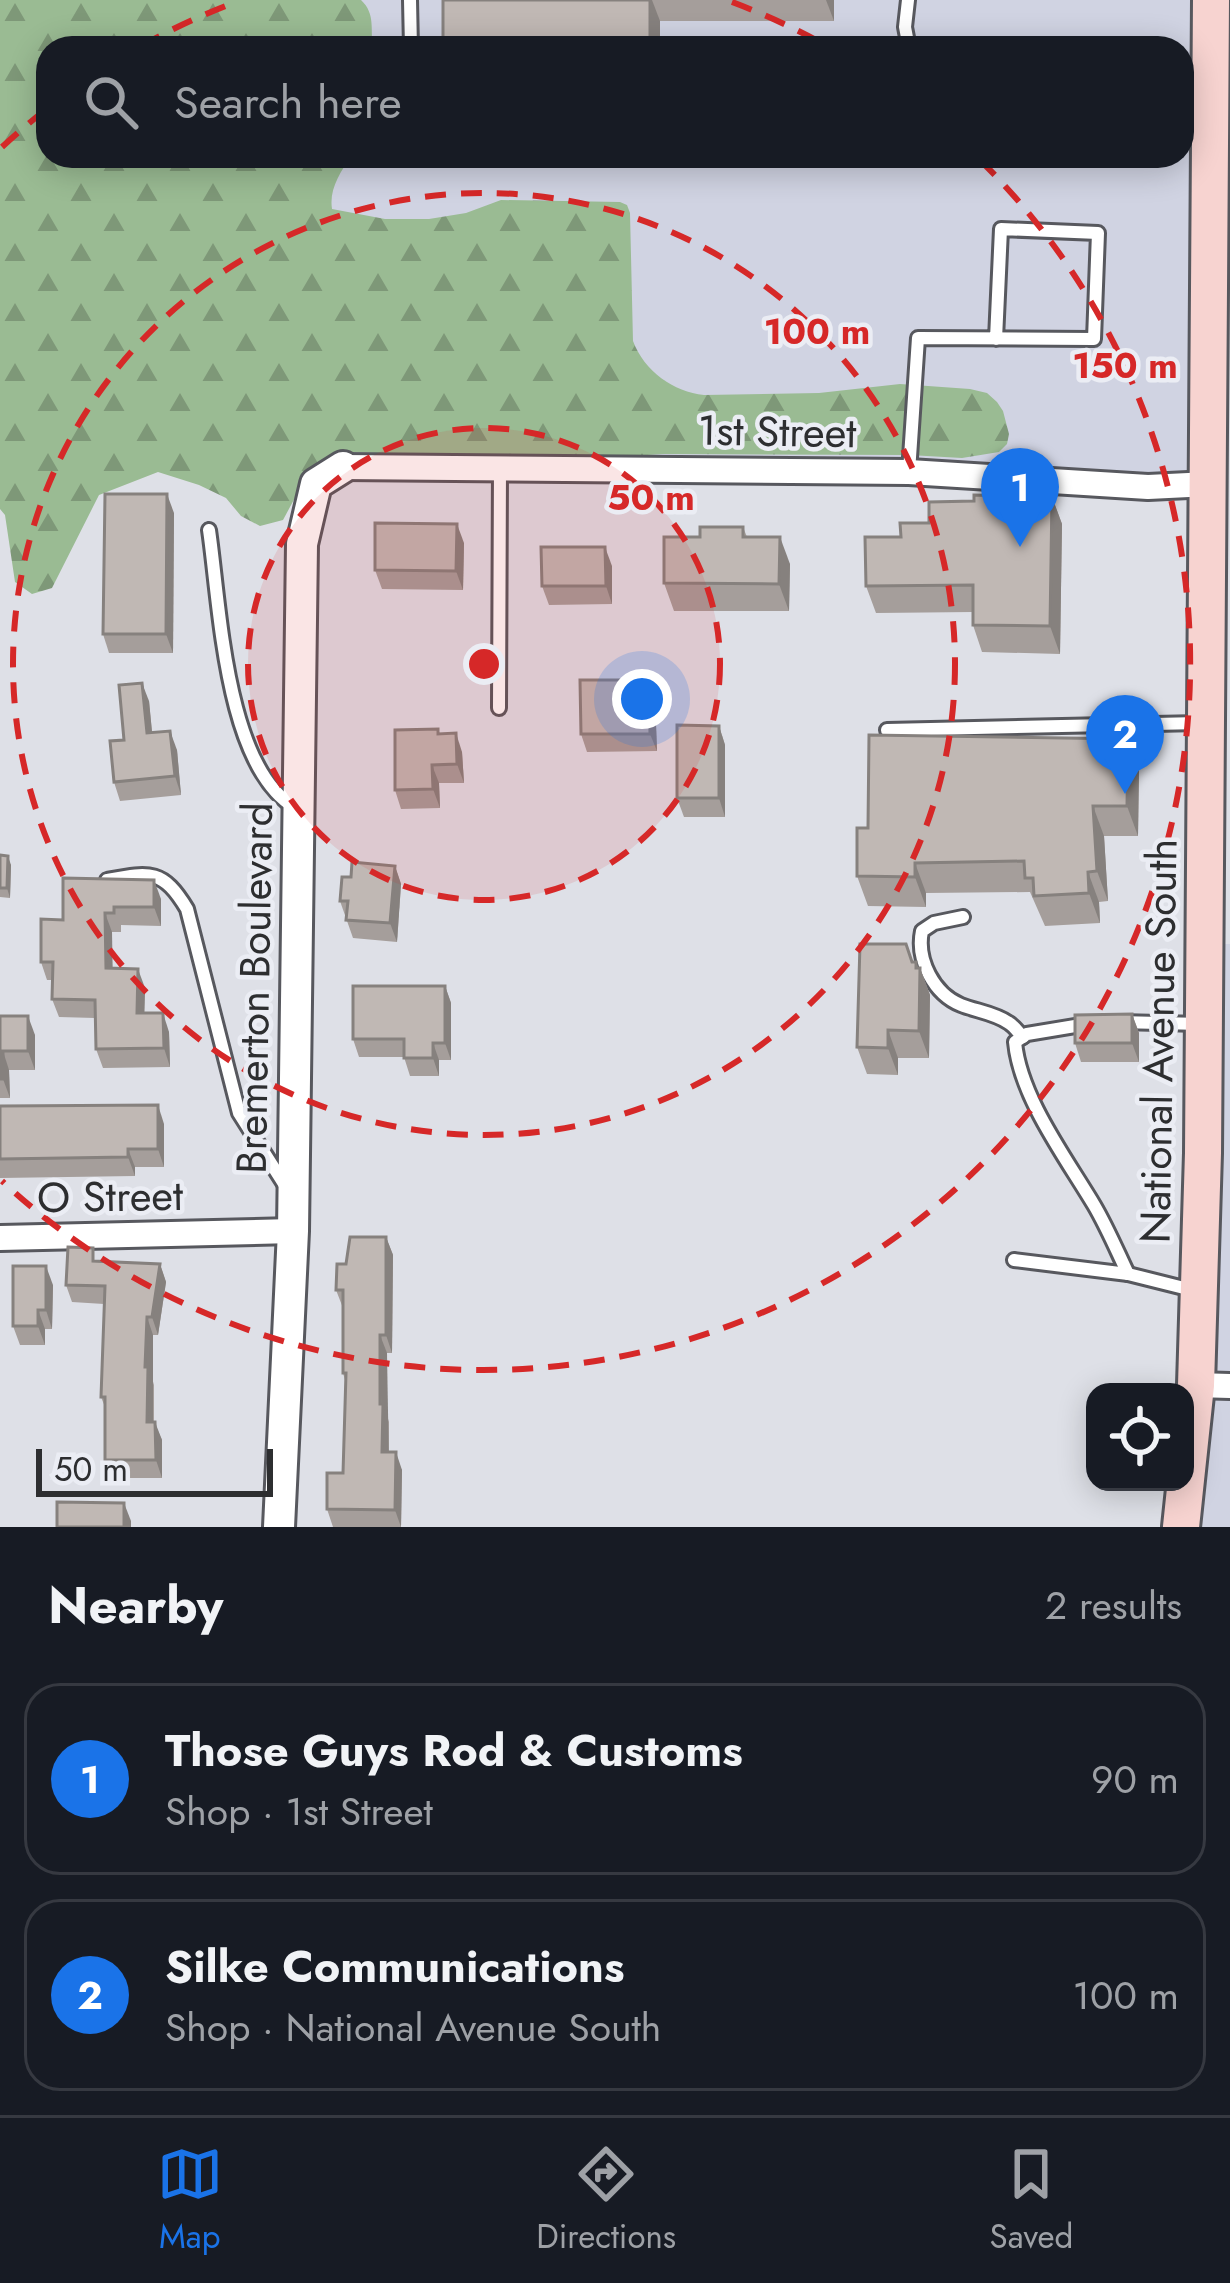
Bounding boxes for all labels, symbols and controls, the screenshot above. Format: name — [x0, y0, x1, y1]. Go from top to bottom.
search box — [36, 36, 1194, 168]
icon: search — [78, 69, 144, 135]
text: Search here — [174, 70, 402, 135]
text: 100 m — [764, 305, 870, 357]
text: 150 m — [1072, 339, 1178, 391]
street label: 1st Street — [697, 400, 857, 463]
pin: 1 — [981, 448, 1059, 547]
text: 50 m — [607, 471, 695, 523]
centre of rings — [463, 643, 505, 685]
your location — [612, 669, 672, 729]
pin: 2 — [1086, 695, 1164, 794]
street label: Bremerton Boulevard — [221, 802, 288, 1174]
street label: National Avenue South — [1124, 838, 1193, 1244]
street label: O Street — [36, 1165, 184, 1228]
map controls — [1086, 1383, 1194, 1491]
button: locate — [1086, 1383, 1194, 1491]
scale bar — [36, 1443, 273, 1496]
text: 50 m — [54, 1446, 128, 1493]
text: Nearby — [48, 1568, 223, 1642]
text: 2 results — [1045, 1577, 1182, 1634]
text: Those Guys Rod & Customs — [165, 1718, 743, 1783]
text: 1 — [80, 1751, 100, 1808]
text: 90 m — [1091, 1751, 1179, 1808]
text: Shop · 1st Street — [165, 1783, 433, 1840]
text: Silke Communications — [165, 1934, 625, 1999]
text: 2 — [77, 1967, 103, 2024]
text: 100 m — [1073, 1967, 1179, 2024]
text: Shop · National Avenue South — [165, 1999, 661, 2056]
tab: Map — [157, 2141, 223, 2260]
tab: Directions — [536, 2141, 676, 2260]
tab: Saved — [990, 2141, 1073, 2260]

